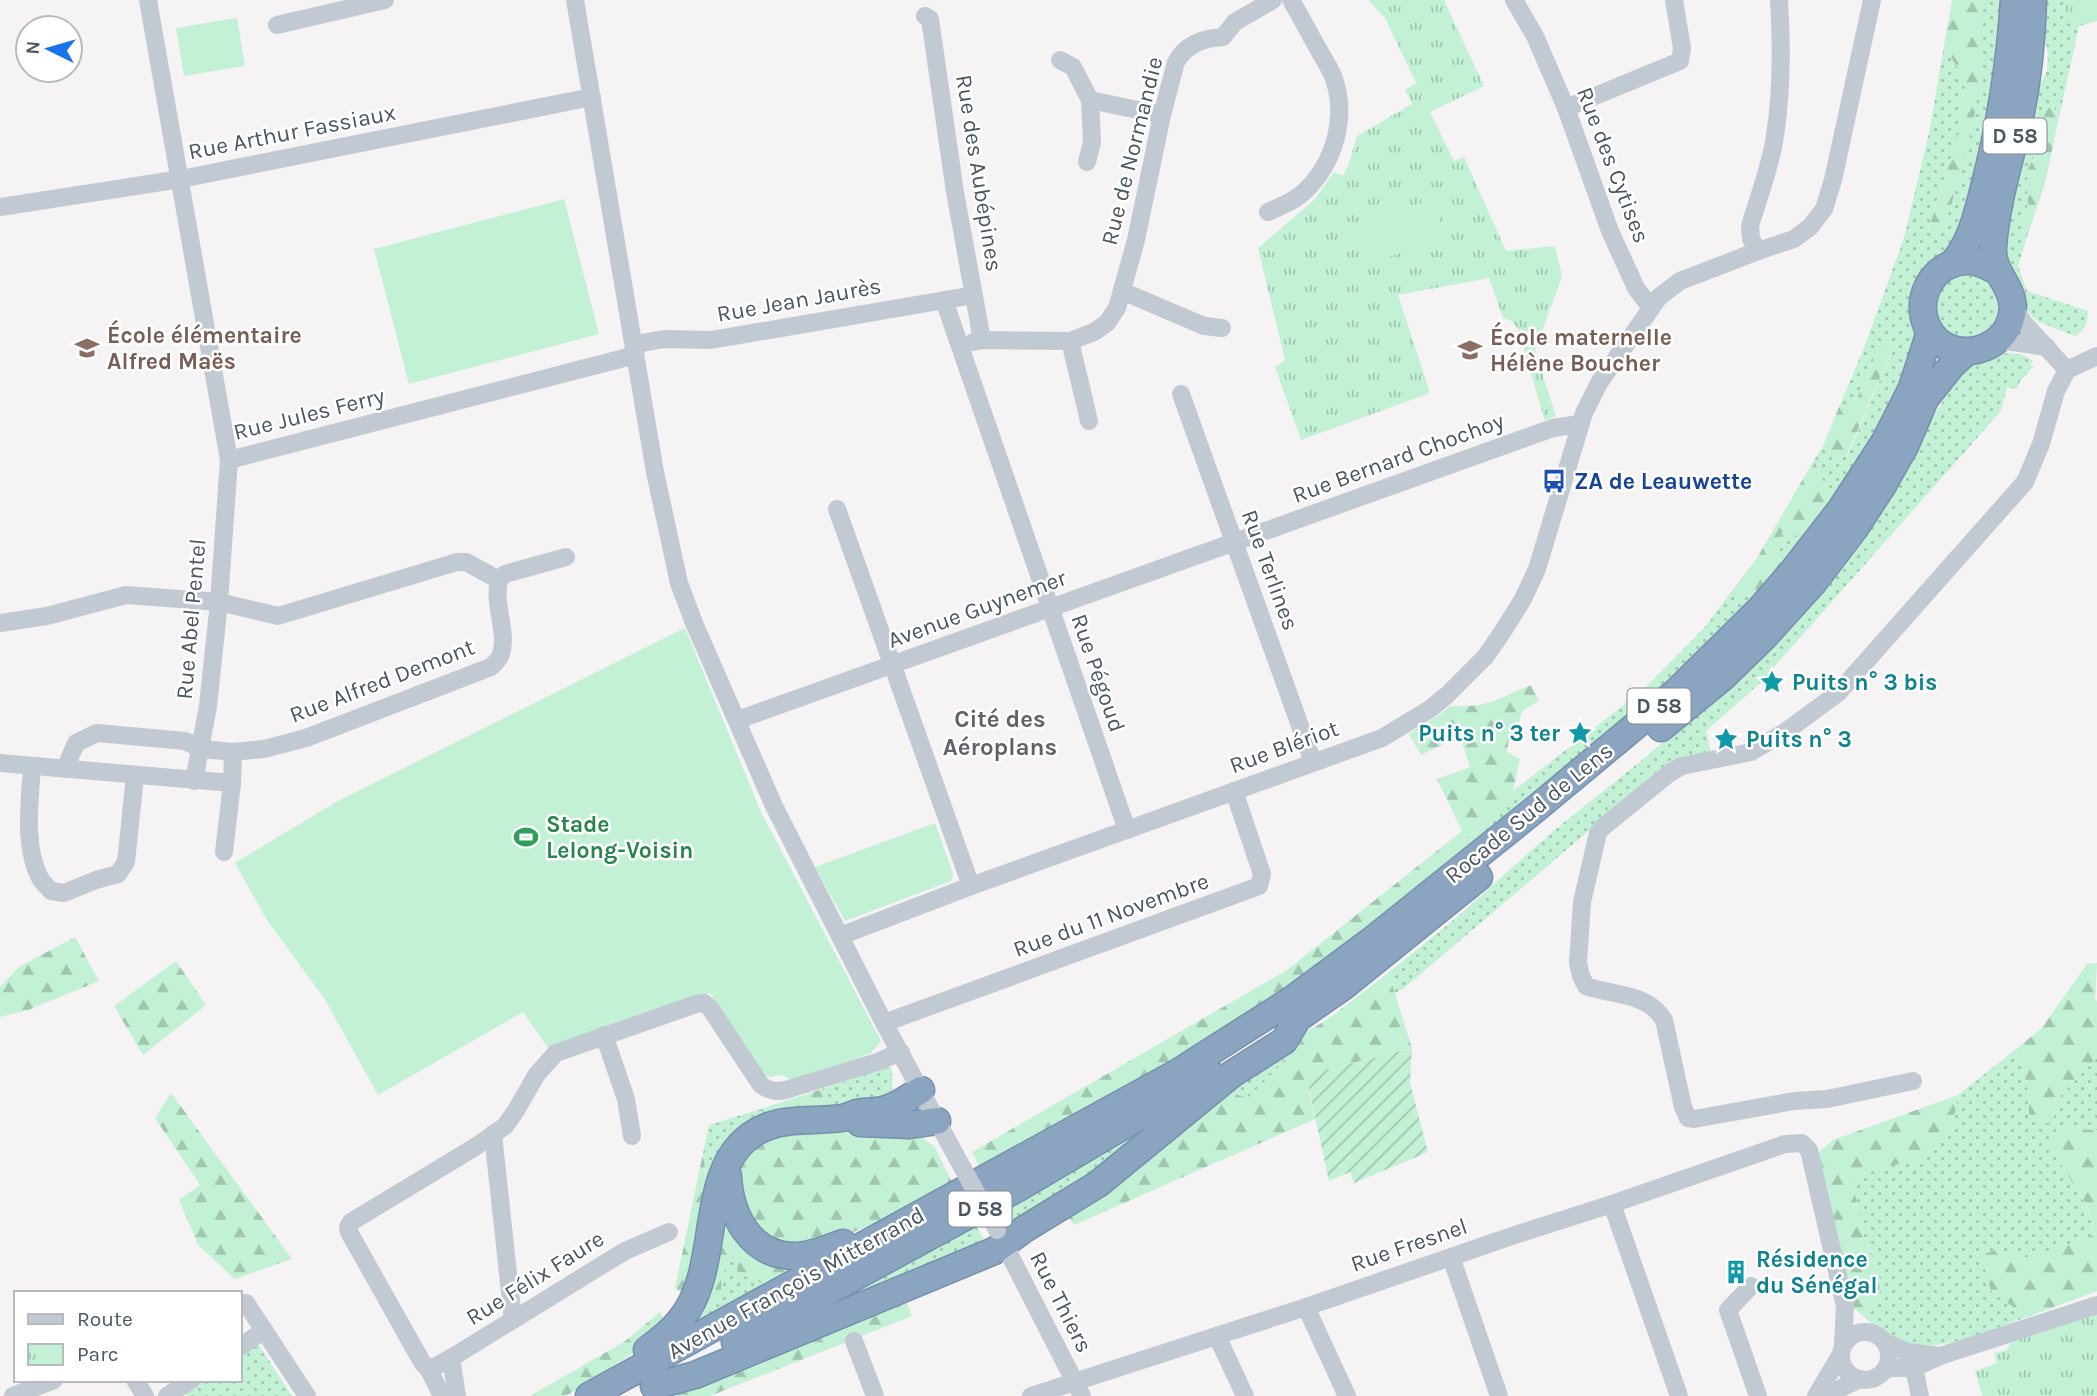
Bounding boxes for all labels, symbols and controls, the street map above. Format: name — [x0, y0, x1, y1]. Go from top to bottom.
north arrow — [14, 14, 84, 84]
text: N — [22, 40, 45, 55]
street label: Rue de Normandie — [1096, 54, 1168, 248]
street label: Rue des Aubépines — [950, 73, 1008, 273]
street label: Rue des Cytises — [1571, 83, 1655, 247]
street label: Rue Arthur Fassiaux — [186, 99, 398, 165]
road number: D 58 — [1983, 118, 2046, 154]
street label: Rue Jean Jaurès — [715, 272, 883, 328]
place label: École élémentaire Alfred Maës — [107, 319, 302, 375]
place label: École maternelle Hélène Boucher — [1490, 321, 1672, 377]
school or university icon: École élémentaire Alfred Maës — [73, 334, 101, 362]
school or university icon: École maternelle Hélène Boucher — [1456, 336, 1484, 364]
street label: Rue Jules Ferry — [231, 382, 388, 446]
street label: Rue Bernard Chochoy — [1288, 407, 1508, 509]
bus stop icon: ZA de Leauwette — [1540, 467, 1568, 495]
place label: ZA de Leauwette — [1574, 468, 1752, 495]
street label: Rue Terlines — [1236, 506, 1304, 634]
street label: Rue Abel Pentel — [171, 538, 211, 700]
street label: Avenue Guynemer — [884, 564, 1071, 654]
street label: Rue Pégoud — [1065, 610, 1131, 736]
street label: Rue Alfred Demont — [286, 633, 478, 729]
place icon: Puits n° 3 bis — [1758, 668, 1786, 696]
place label: Puits n° 3 bis — [1792, 669, 1937, 696]
road number: D 58 — [1628, 688, 1690, 724]
district label: Cité des Aéroplans — [943, 705, 1057, 761]
street label: Rue Blériot — [1226, 715, 1343, 779]
place icon: Puits n° 3 ter — [1566, 719, 1594, 747]
place label: Puits n° 3 ter — [1418, 720, 1560, 747]
place icon: Puits n° 3 — [1712, 725, 1740, 753]
place label: Puits n° 3 — [1746, 726, 1852, 753]
street label: Rocade Sud de Lens — [1440, 737, 1618, 889]
place label: Stade Lelong-Voisin — [546, 811, 693, 864]
sports icon: Stade Lelong-Voisin — [512, 823, 540, 851]
street label: Rue du 11 Novembre — [1010, 867, 1212, 963]
road number: D 58 — [948, 1192, 1012, 1226]
street label: Avenue François Mitterrand — [663, 1201, 929, 1365]
street label: Rue Fresnel — [1347, 1212, 1471, 1278]
street label: Rue Félix Faure — [461, 1225, 609, 1331]
place label: Résidence du Sénégal — [1756, 1246, 1878, 1299]
street label: Rue Thiers — [1024, 1247, 1098, 1357]
building icon: Résidence du Sénégal — [1722, 1258, 1750, 1286]
legend — [14, 1291, 242, 1382]
text: Route — [77, 1307, 133, 1331]
text: Parc — [77, 1342, 119, 1366]

